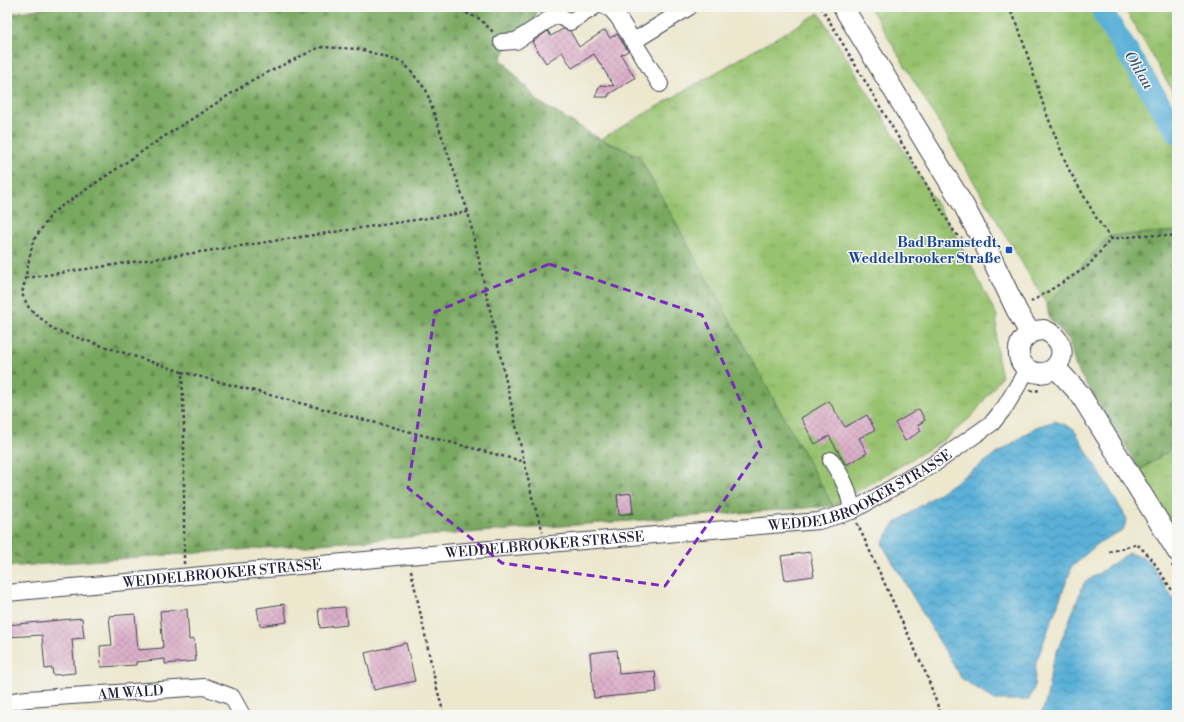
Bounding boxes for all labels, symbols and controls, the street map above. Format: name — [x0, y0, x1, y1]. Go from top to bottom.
water label: Ohlau — [1120, 48, 1158, 93]
place label: Bad Bramstedt, Weddelbrooker Straße — [848, 234, 1001, 268]
marker: Bad Bramstedt, Weddelbrooker Straße — [1004, 245, 1014, 255]
street label: WEDDELBROOKER STRASSE — [766, 446, 956, 535]
street label: WEDDELBROOKER STRASSE — [444, 528, 645, 563]
street label: WEDDELBROOKER STRASSE — [121, 556, 322, 592]
street label: AM WALD — [96, 682, 164, 704]

